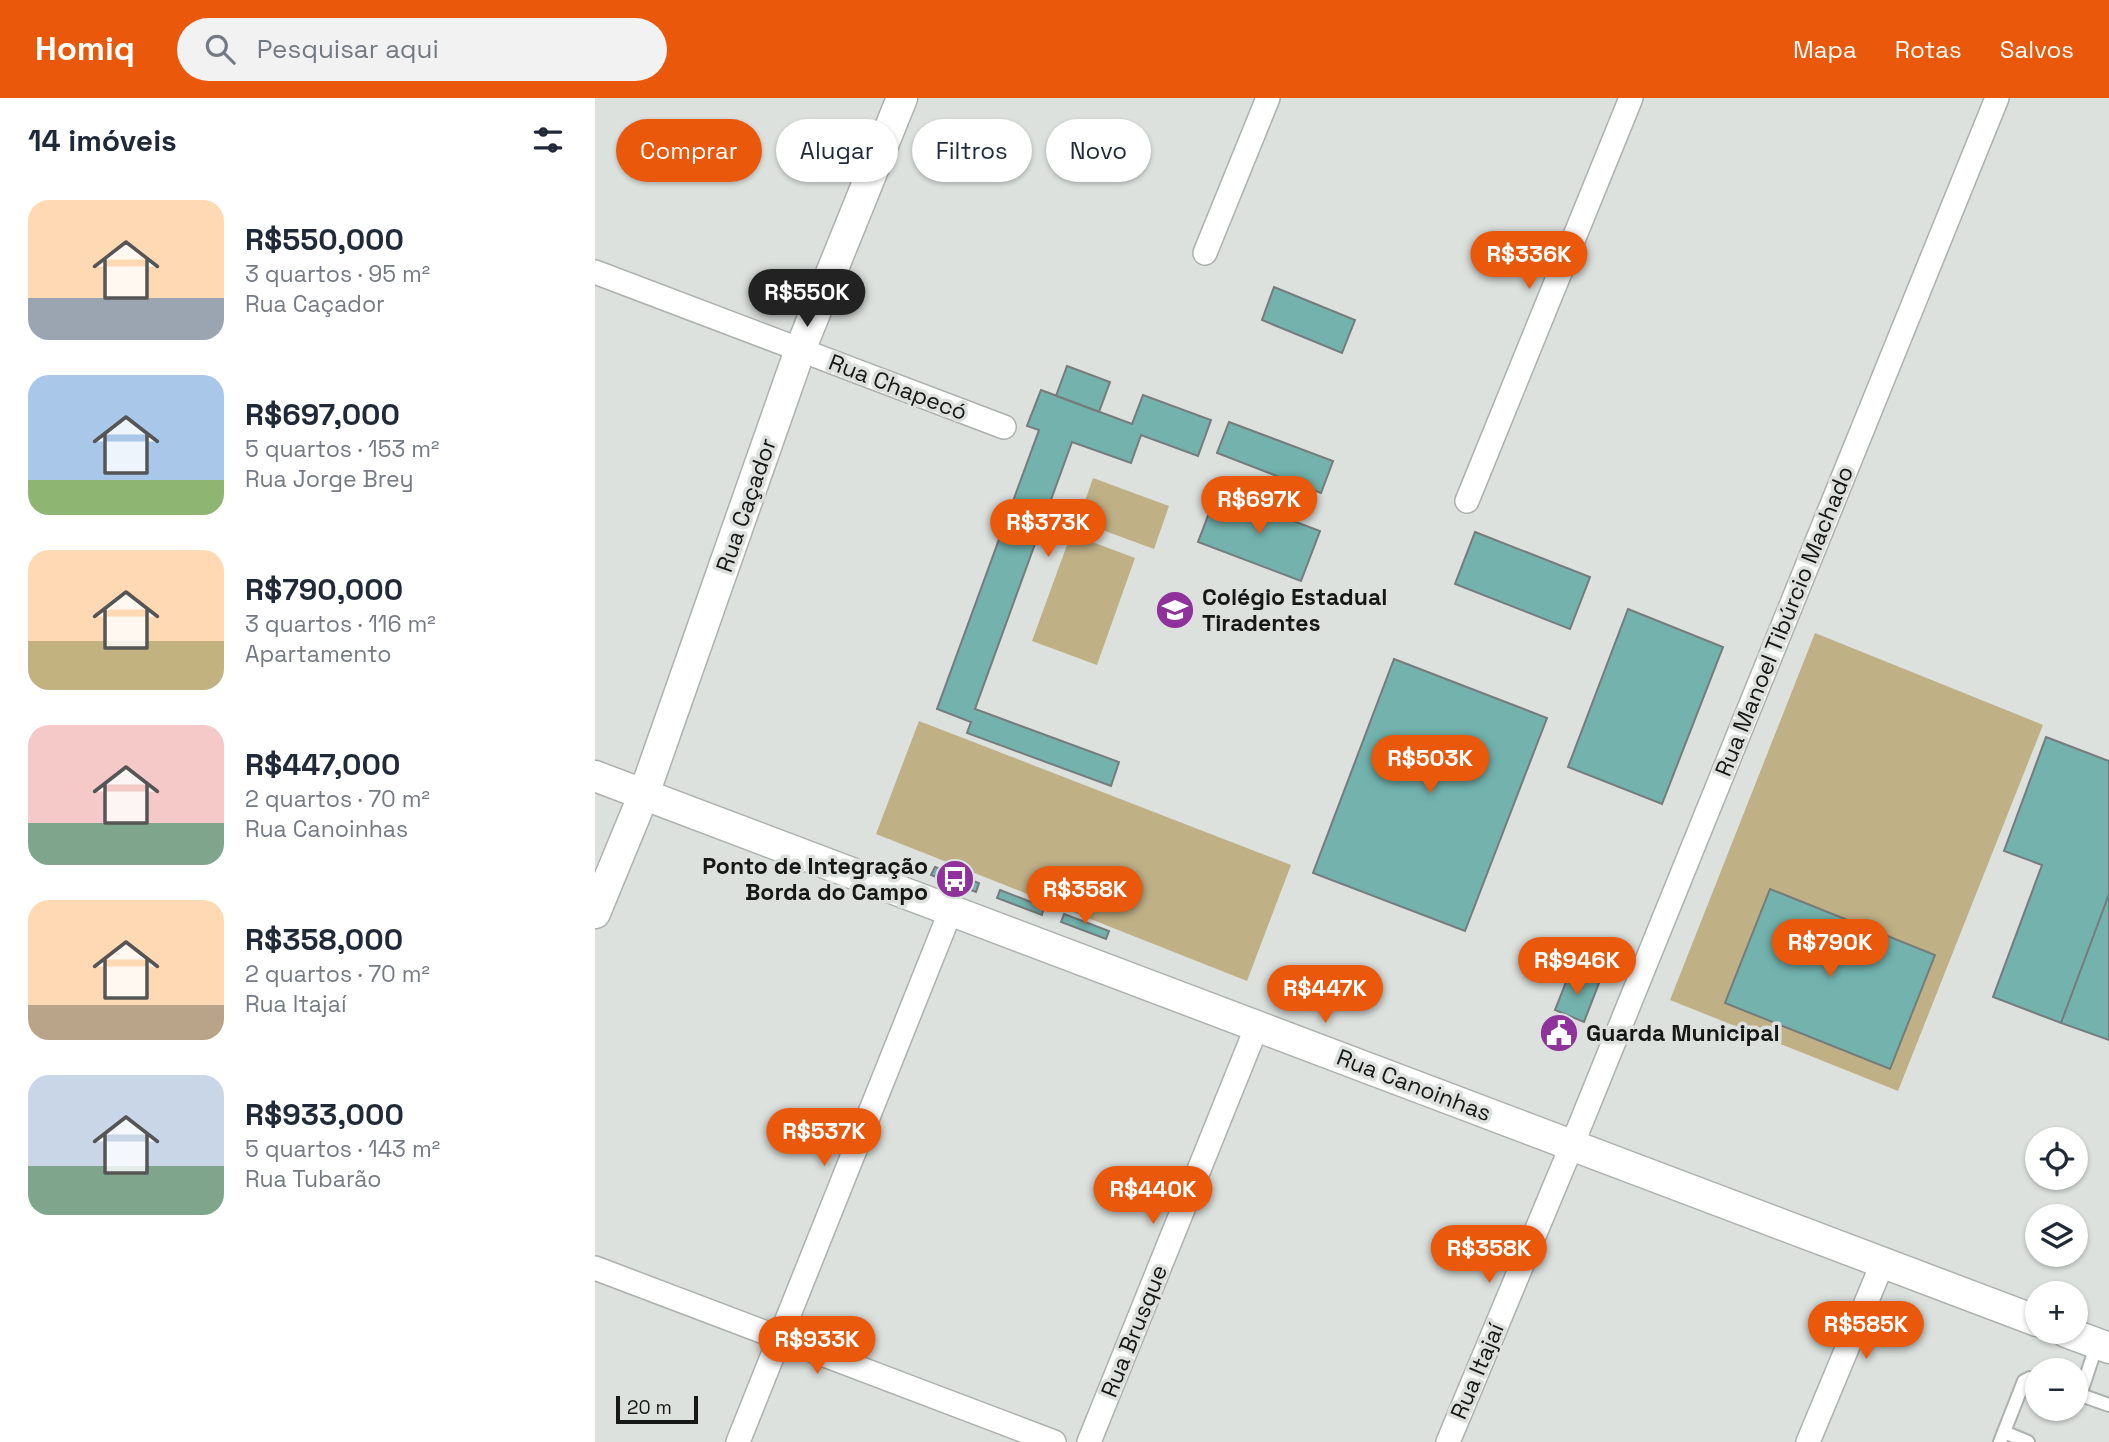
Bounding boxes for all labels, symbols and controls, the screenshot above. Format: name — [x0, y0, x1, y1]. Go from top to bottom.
search box — [177, 18, 667, 81]
text: Homiq — [35, 28, 135, 70]
icon: search — [201, 30, 239, 68]
text: Pesquisar aqui — [257, 32, 439, 66]
text: Mapa — [1793, 34, 1857, 65]
text: Rotas — [1895, 34, 1962, 65]
text: Salvos — [2000, 34, 2074, 65]
chip: Comprar — [616, 119, 762, 182]
chip: Alugar — [776, 119, 898, 182]
chip: Filtros — [912, 119, 1032, 182]
chip: Novo — [1046, 119, 1151, 182]
text: 14 imóveis — [28, 121, 177, 160]
icon: filters — [529, 121, 567, 159]
text: R$550,000 — [245, 220, 404, 259]
icon: home — [84, 228, 168, 312]
pin: R$336K — [1472, 232, 1586, 291]
text: R$336K — [1486, 239, 1572, 269]
text: 3 quartos · 95 m² — [245, 259, 430, 289]
pin: R$550K — [750, 270, 864, 329]
text: R$550K — [764, 277, 850, 307]
text: Rua Caçador — [245, 289, 385, 319]
street label: Rua Chapecó — [824, 347, 972, 427]
text: R$697,000 — [245, 395, 400, 434]
icon: home — [84, 403, 168, 487]
text: 5 quartos · 153 m² — [245, 434, 440, 464]
street label: Rua Caçador — [709, 434, 783, 576]
street label: Rua Manoel Tibúrcio Machado — [1708, 461, 1860, 781]
text: Rua Jorge Brey — [245, 464, 414, 494]
pin: R$697K — [1202, 476, 1316, 536]
text: R$697K — [1217, 484, 1301, 514]
pin: R$373K — [991, 500, 1105, 559]
text: R$373K — [1006, 507, 1090, 537]
text: R$790,000 — [245, 570, 403, 609]
icon: home — [84, 578, 168, 662]
place label: Colégio Estadual Tiradentes — [1202, 582, 1387, 638]
school or university icon: Colégio Estadual Tiradentes — [1154, 589, 1196, 631]
text: 3 quartos · 116 m² — [245, 609, 436, 639]
text: Apartamento — [245, 639, 392, 669]
pin: R$503K — [1373, 736, 1487, 795]
text: R$503K — [1387, 743, 1473, 773]
text: R$447,000 — [245, 745, 400, 784]
icon: home — [84, 753, 168, 837]
text: 2 quartos · 70 m² — [245, 784, 430, 814]
text: Rua Canoinhas — [245, 814, 408, 844]
place label: Ponto de Integração Borda do Campo — [702, 851, 928, 907]
bus stop icon: Ponto de Integração Borda do Campo — [934, 858, 976, 900]
pin: R$358K — [1028, 866, 1142, 926]
text: R$358K — [1043, 874, 1127, 904]
text: R$358,000 — [245, 920, 403, 959]
pin: R$790K — [1773, 920, 1887, 979]
text: R$790K — [1788, 927, 1872, 957]
icon: home — [84, 928, 168, 1012]
pin: R$946K — [1520, 937, 1634, 997]
text: R$946K — [1534, 945, 1620, 975]
text: 2 quartos · 70 m² — [245, 959, 430, 989]
pin: R$447K — [1268, 965, 1382, 1025]
text: R$447K — [1283, 973, 1367, 1003]
text: Rua Itajaí — [245, 989, 347, 1019]
public building icon: Guarda Municipal — [1538, 1012, 1580, 1054]
place label: Guarda Municipal — [1586, 1018, 1780, 1048]
street label: Rua Canoinhas — [1332, 1042, 1496, 1128]
text: R$933,000 — [245, 1095, 404, 1134]
icon: home — [84, 1103, 168, 1187]
pin: R$537K — [767, 1108, 881, 1168]
text: R$537K — [782, 1116, 866, 1146]
map controls — [2025, 1127, 2088, 1421]
button: locate — [2025, 1127, 2088, 1190]
text: 5 quartos · 143 m² — [245, 1134, 440, 1164]
text: Rua Tubarão — [245, 1164, 381, 1194]
pin: R$440K — [1096, 1166, 1210, 1226]
text: R$440K — [1109, 1174, 1197, 1204]
button: layers — [2025, 1204, 2088, 1267]
pin: R$358K — [1432, 1226, 1546, 1285]
text: R$358K — [1447, 1233, 1531, 1263]
street label: Rua Brusque — [1094, 1260, 1174, 1402]
button: + — [2025, 1281, 2088, 1344]
pin: R$585K — [1809, 1302, 1923, 1361]
text: R$585K — [1824, 1309, 1908, 1339]
pin: R$933K — [760, 1316, 874, 1376]
street label: Rua Itajaí — [1443, 1318, 1511, 1424]
text: R$933K — [774, 1324, 860, 1354]
button: − — [2025, 1358, 2088, 1421]
scale bar — [616, 1393, 698, 1425]
text: 20 m — [627, 1395, 672, 1420]

